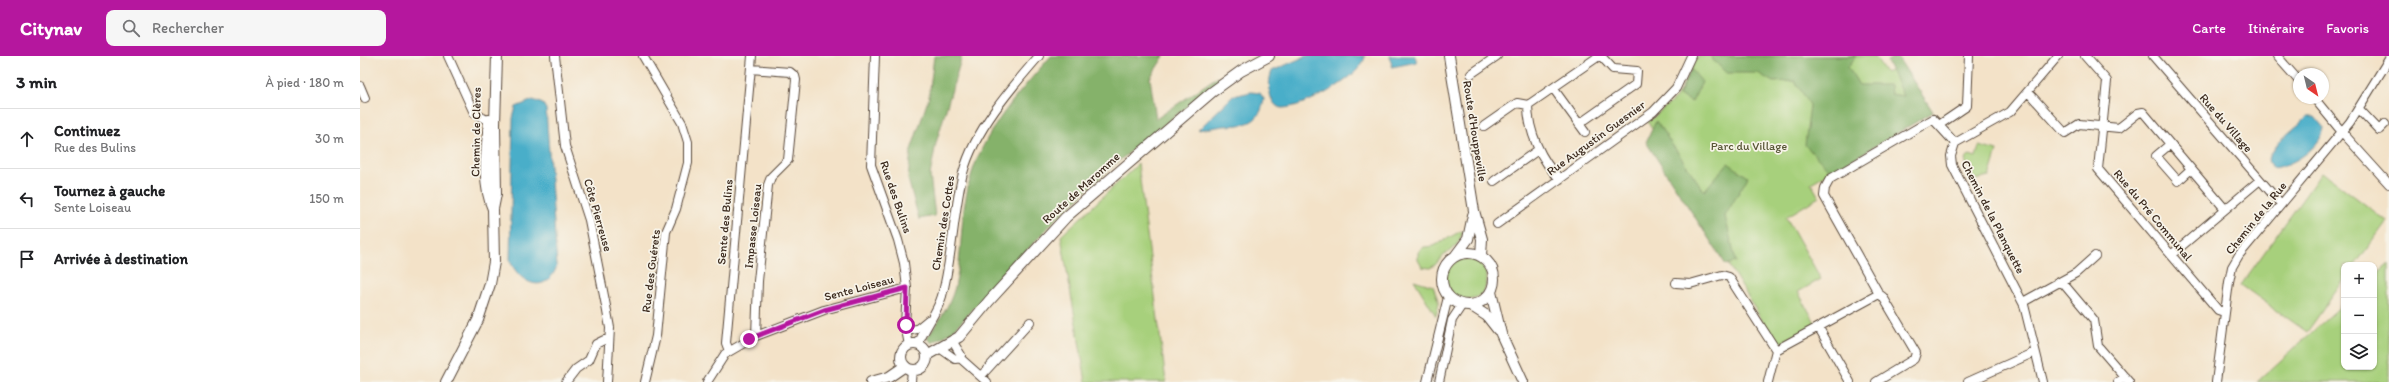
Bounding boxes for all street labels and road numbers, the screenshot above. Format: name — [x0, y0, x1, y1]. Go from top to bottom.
street label: Route d'Houppeville — [1460, 79, 1490, 183]
street label: Chemin de Clères — [468, 87, 484, 177]
street label: Rue du Village — [2197, 91, 2255, 155]
street label: Rue Augustin Guesnier — [1544, 97, 1648, 178]
street label: Route de Maromme — [1039, 149, 1123, 226]
street label: Chemin de la Planquette — [1958, 158, 2028, 276]
street label: Rue des Bulins — [877, 159, 915, 235]
street label: Rue du Pré Communal — [2111, 167, 2196, 264]
street label: Chemin des Cottes — [929, 174, 957, 272]
street label: Côte Pierreuse — [581, 177, 615, 253]
street label: Sente des Bulins — [714, 179, 736, 265]
street label: Chemin de la Rue — [2222, 179, 2290, 257]
street label: Impasse Loiseau — [742, 183, 764, 269]
street label: Rue des Guérets — [639, 229, 663, 313]
street label: Sente Loiseau — [823, 272, 896, 304]

